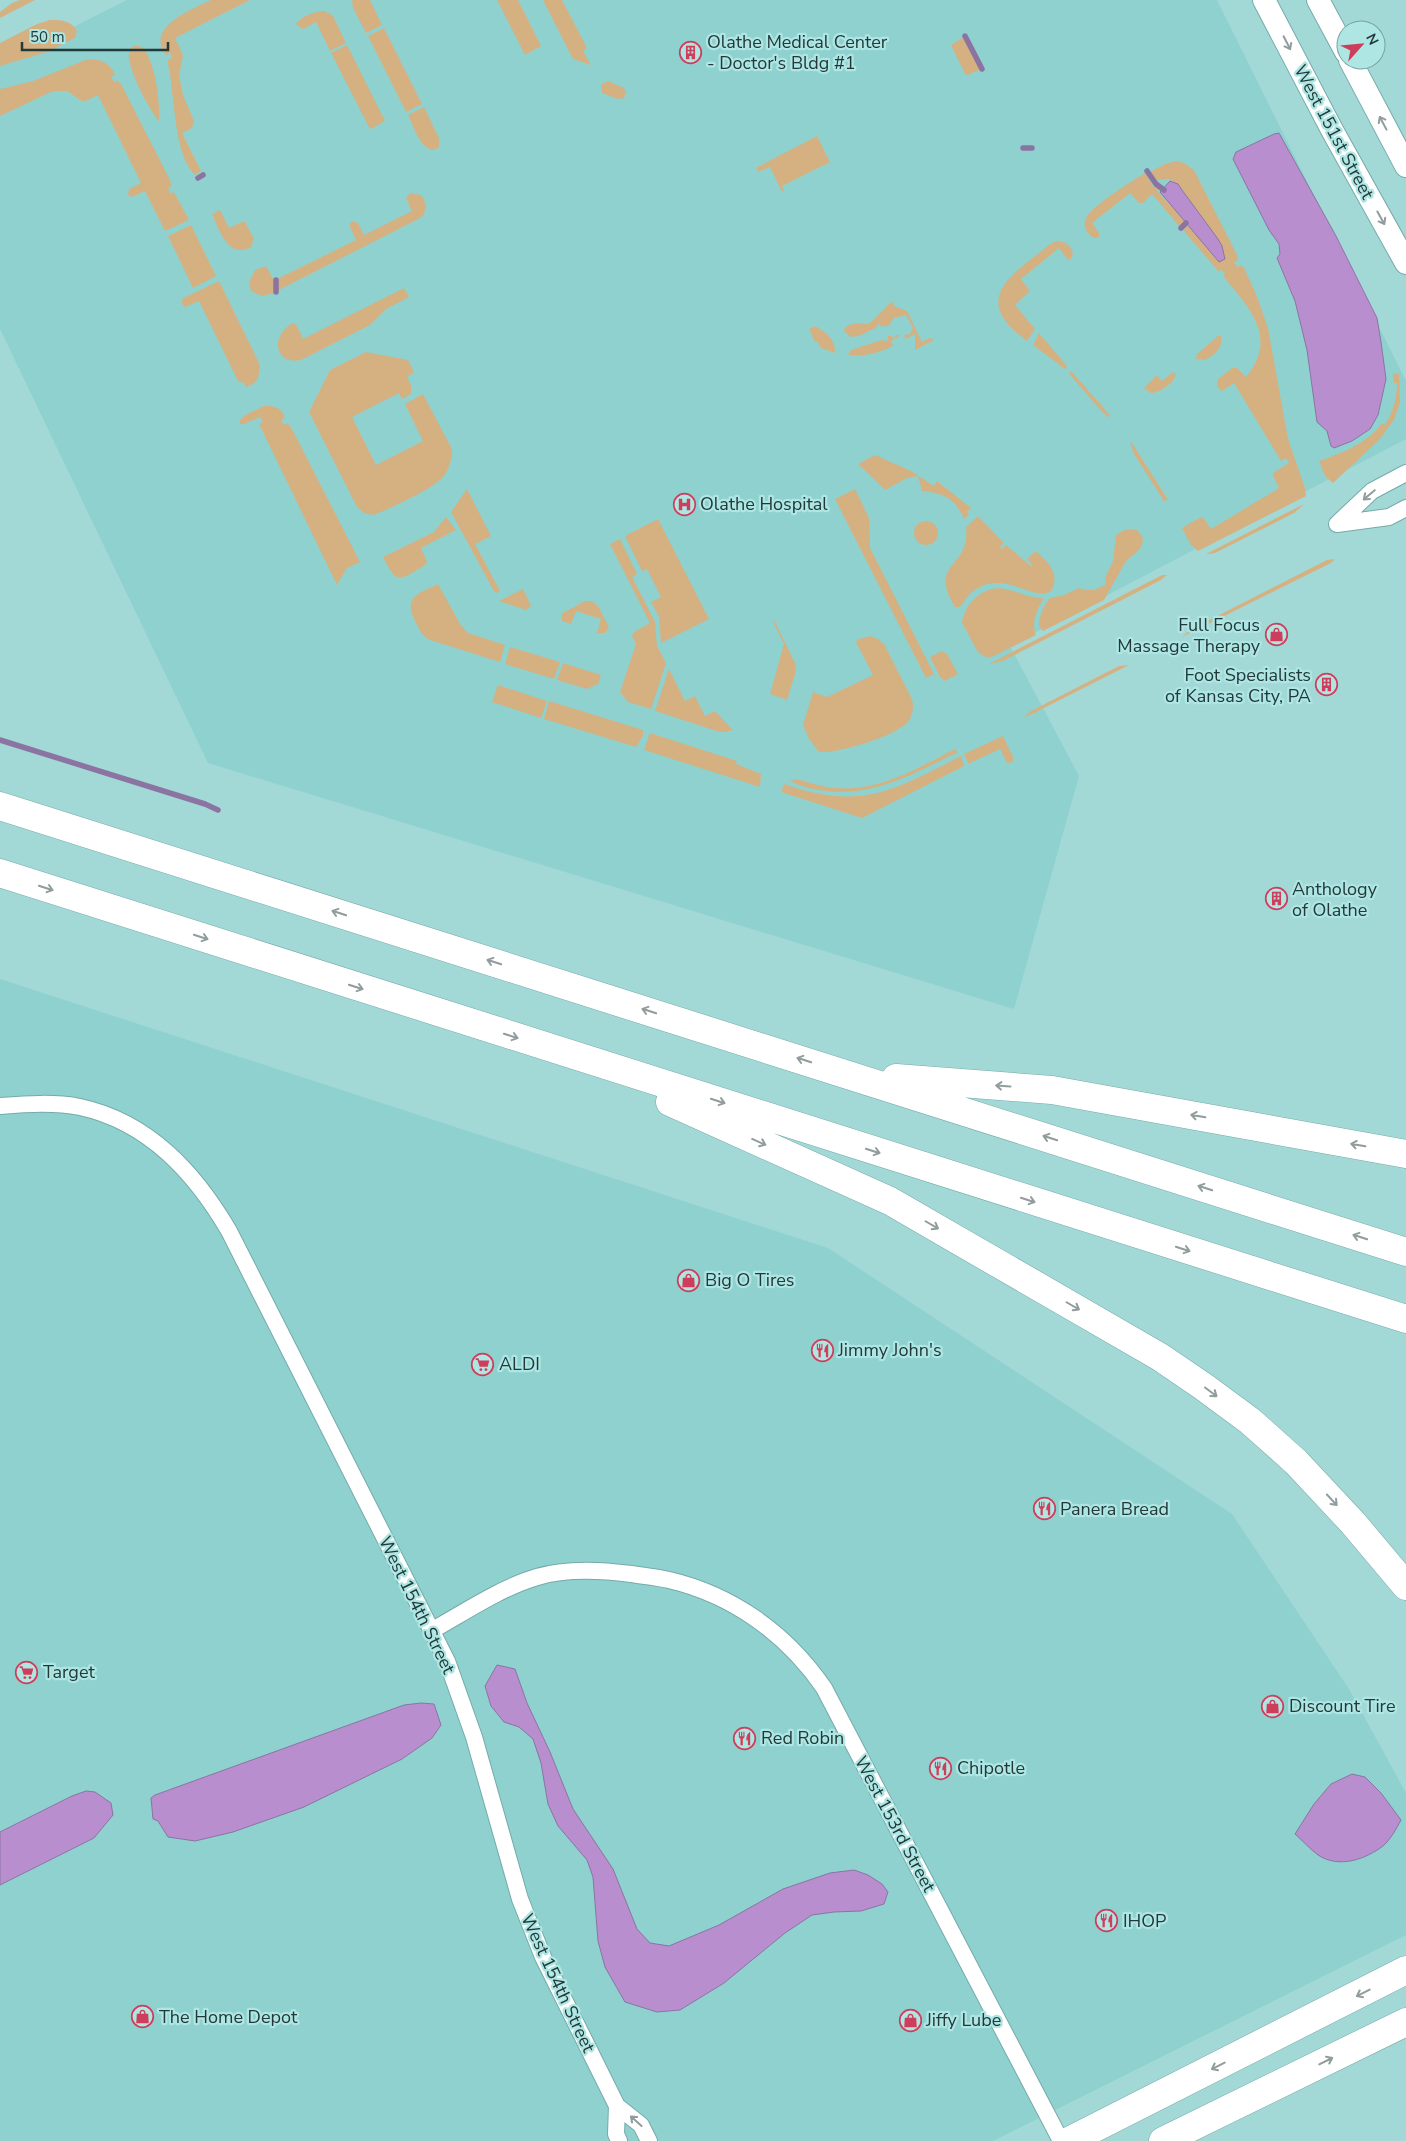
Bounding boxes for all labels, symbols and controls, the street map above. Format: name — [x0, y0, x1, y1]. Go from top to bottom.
scale bar — [22, 20, 169, 52]
north arrow — [1336, 20, 1386, 70]
text: 50 m — [30, 27, 65, 47]
place label: Olathe Medical Center - Doctor's Bldg #1 — [707, 30, 888, 75]
text: N — [1361, 30, 1383, 48]
one-way arrow — [1282, 36, 1292, 51]
building icon: Olathe Medical Center - Doctor's Bldg #1 — [679, 40, 703, 64]
street label: West 151st Street — [1288, 61, 1380, 204]
one-way arrow — [1378, 115, 1388, 130]
one-way arrow — [1376, 211, 1386, 226]
one-way arrow — [1363, 489, 1376, 500]
hospital icon: Olathe Hospital — [672, 492, 696, 516]
place label: Olathe Hospital — [700, 492, 828, 516]
place label: Full Focus Massage Therapy — [1117, 613, 1261, 658]
shop icon: Full Focus Massage Therapy — [1264, 623, 1288, 647]
place label: Foot Specialists of Kansas City, PA — [1165, 663, 1311, 708]
building icon: Foot Specialists of Kansas City, PA — [1315, 673, 1339, 697]
place label: Anthology of Olathe — [1292, 877, 1378, 922]
one-way arrow — [38, 884, 54, 894]
building icon: Anthology of Olathe — [1264, 887, 1288, 911]
one-way arrow — [331, 908, 347, 918]
one-way arrow — [193, 933, 209, 943]
one-way arrow — [486, 957, 502, 967]
one-way arrow — [348, 982, 364, 992]
one-way arrow — [641, 1006, 657, 1015]
one-way arrow — [503, 1031, 519, 1041]
one-way arrow — [796, 1055, 812, 1064]
one-way arrow — [996, 1082, 1012, 1091]
one-way arrow — [710, 1097, 726, 1107]
one-way arrow — [1191, 1111, 1207, 1121]
one-way arrow — [1042, 1133, 1058, 1143]
one-way arrow — [751, 1138, 766, 1147]
one-way arrow — [1350, 1140, 1366, 1150]
one-way arrow — [865, 1146, 881, 1156]
one-way arrow — [1197, 1182, 1213, 1192]
one-way arrow — [1020, 1195, 1036, 1205]
one-way arrow — [924, 1221, 939, 1231]
one-way arrow — [1352, 1232, 1368, 1241]
one-way arrow — [1175, 1244, 1191, 1254]
shop icon: Big O Tires — [677, 1268, 701, 1292]
place label: Big O Tires — [705, 1268, 795, 1292]
one-way arrow — [1066, 1301, 1080, 1311]
restaurant icon: Jimmy John's — [810, 1338, 834, 1362]
place label: Jimmy John's — [837, 1338, 942, 1362]
supermarket icon: ALDI — [471, 1352, 495, 1376]
place label: ALDI — [499, 1352, 540, 1376]
one-way arrow — [1204, 1387, 1218, 1397]
one-way arrow — [1326, 1494, 1338, 1506]
restaurant icon: Panera Bread — [1032, 1497, 1056, 1521]
place label: Panera Bread — [1060, 1497, 1169, 1521]
street label: West 154th Street — [373, 1532, 461, 1679]
supermarket icon: Target — [15, 1660, 39, 1684]
place label: Target — [43, 1660, 95, 1684]
shop icon: Discount Tire — [1261, 1694, 1285, 1718]
place label: Discount Tire — [1289, 1694, 1396, 1718]
restaurant icon: Red Robin — [733, 1726, 757, 1750]
place label: Red Robin — [761, 1726, 844, 1750]
street label: West 153rd Street — [849, 1752, 941, 1897]
restaurant icon: Chipotle — [929, 1756, 953, 1780]
place label: Chipotle — [957, 1756, 1025, 1780]
restaurant icon: IHOP — [1095, 1909, 1119, 1933]
place label: IHOP — [1123, 1909, 1167, 1933]
street label: West 154th Street — [515, 1910, 601, 2057]
one-way arrow — [1355, 1988, 1370, 1998]
shop icon: The Home Depot — [131, 2005, 155, 2029]
place label: The Home Depot — [159, 2005, 298, 2029]
shop icon: Jiffy Lube — [898, 2008, 922, 2032]
place label: Jiffy Lube — [925, 2008, 1001, 2032]
one-way arrow — [1318, 2056, 1333, 2065]
one-way arrow — [1211, 2062, 1226, 2071]
one-way arrow — [629, 2115, 642, 2127]

